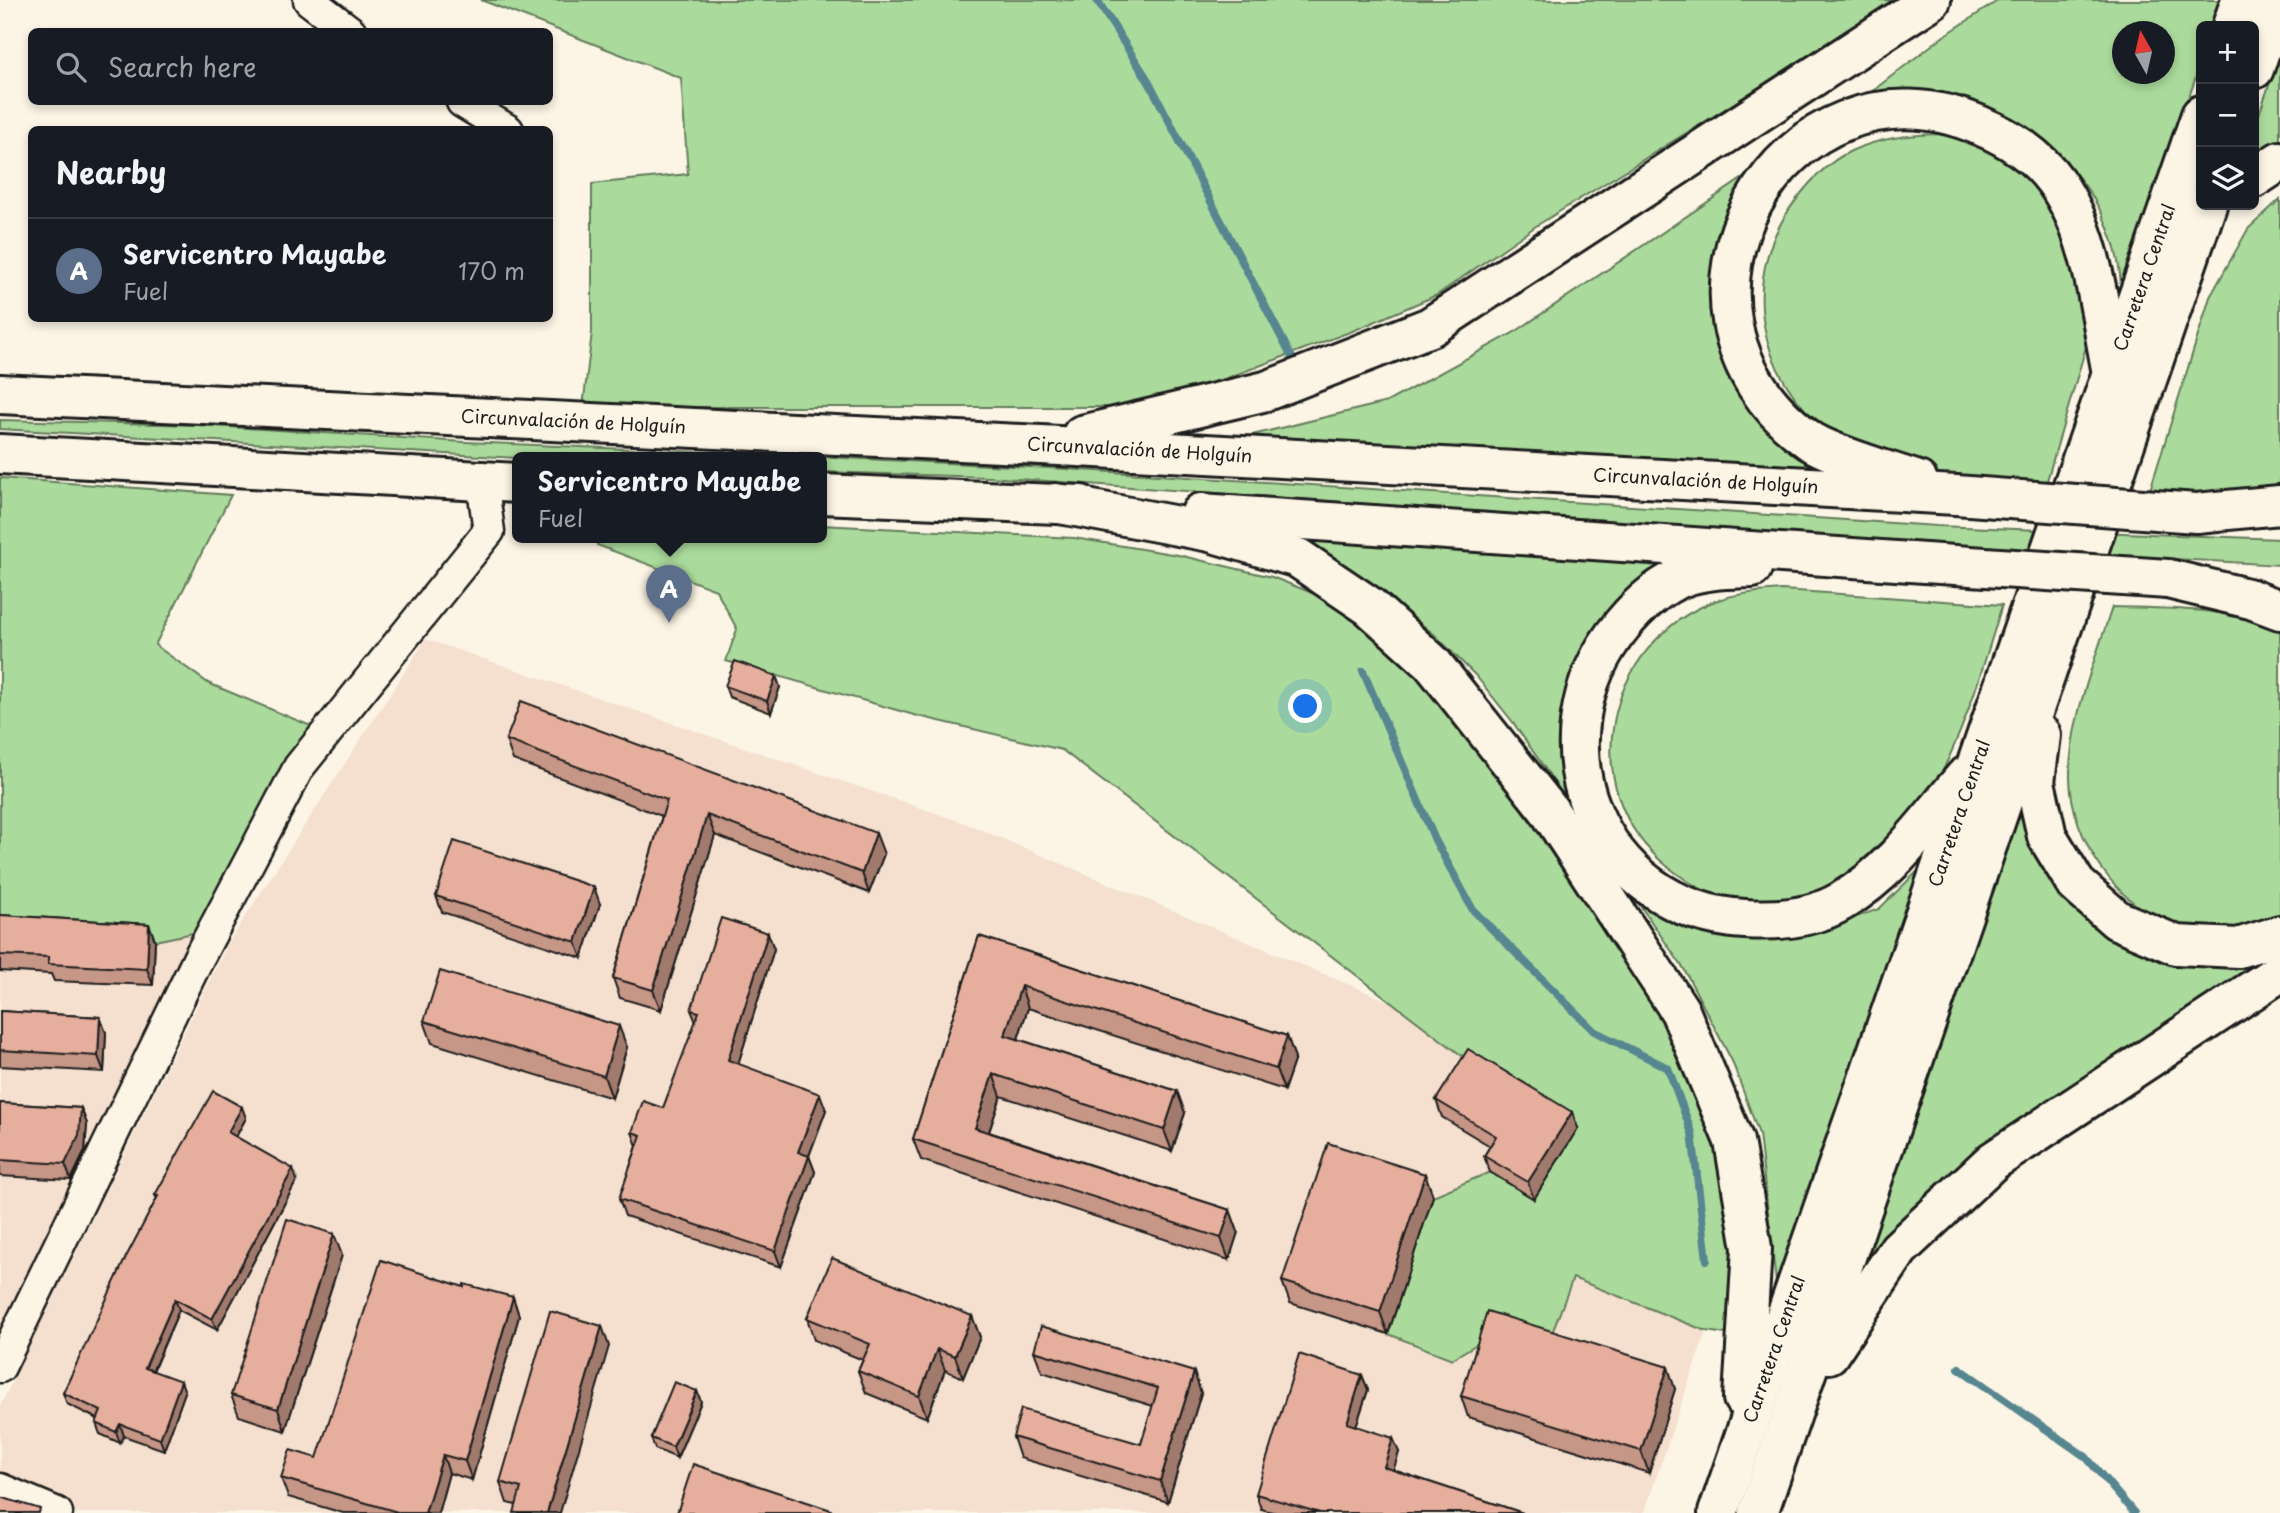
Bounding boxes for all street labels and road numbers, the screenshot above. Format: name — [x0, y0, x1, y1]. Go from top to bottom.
street label: Carretera Central — [2105, 200, 2181, 354]
street label: Circunvalación de Holguín — [460, 402, 687, 440]
street label: Circunvalación de Holguín — [1026, 429, 1253, 469]
street label: Circunvalación de Holguín — [1593, 460, 1819, 499]
street label: Carretera Central — [1920, 736, 1996, 890]
street label: Carretera Central — [1735, 1272, 1811, 1426]

